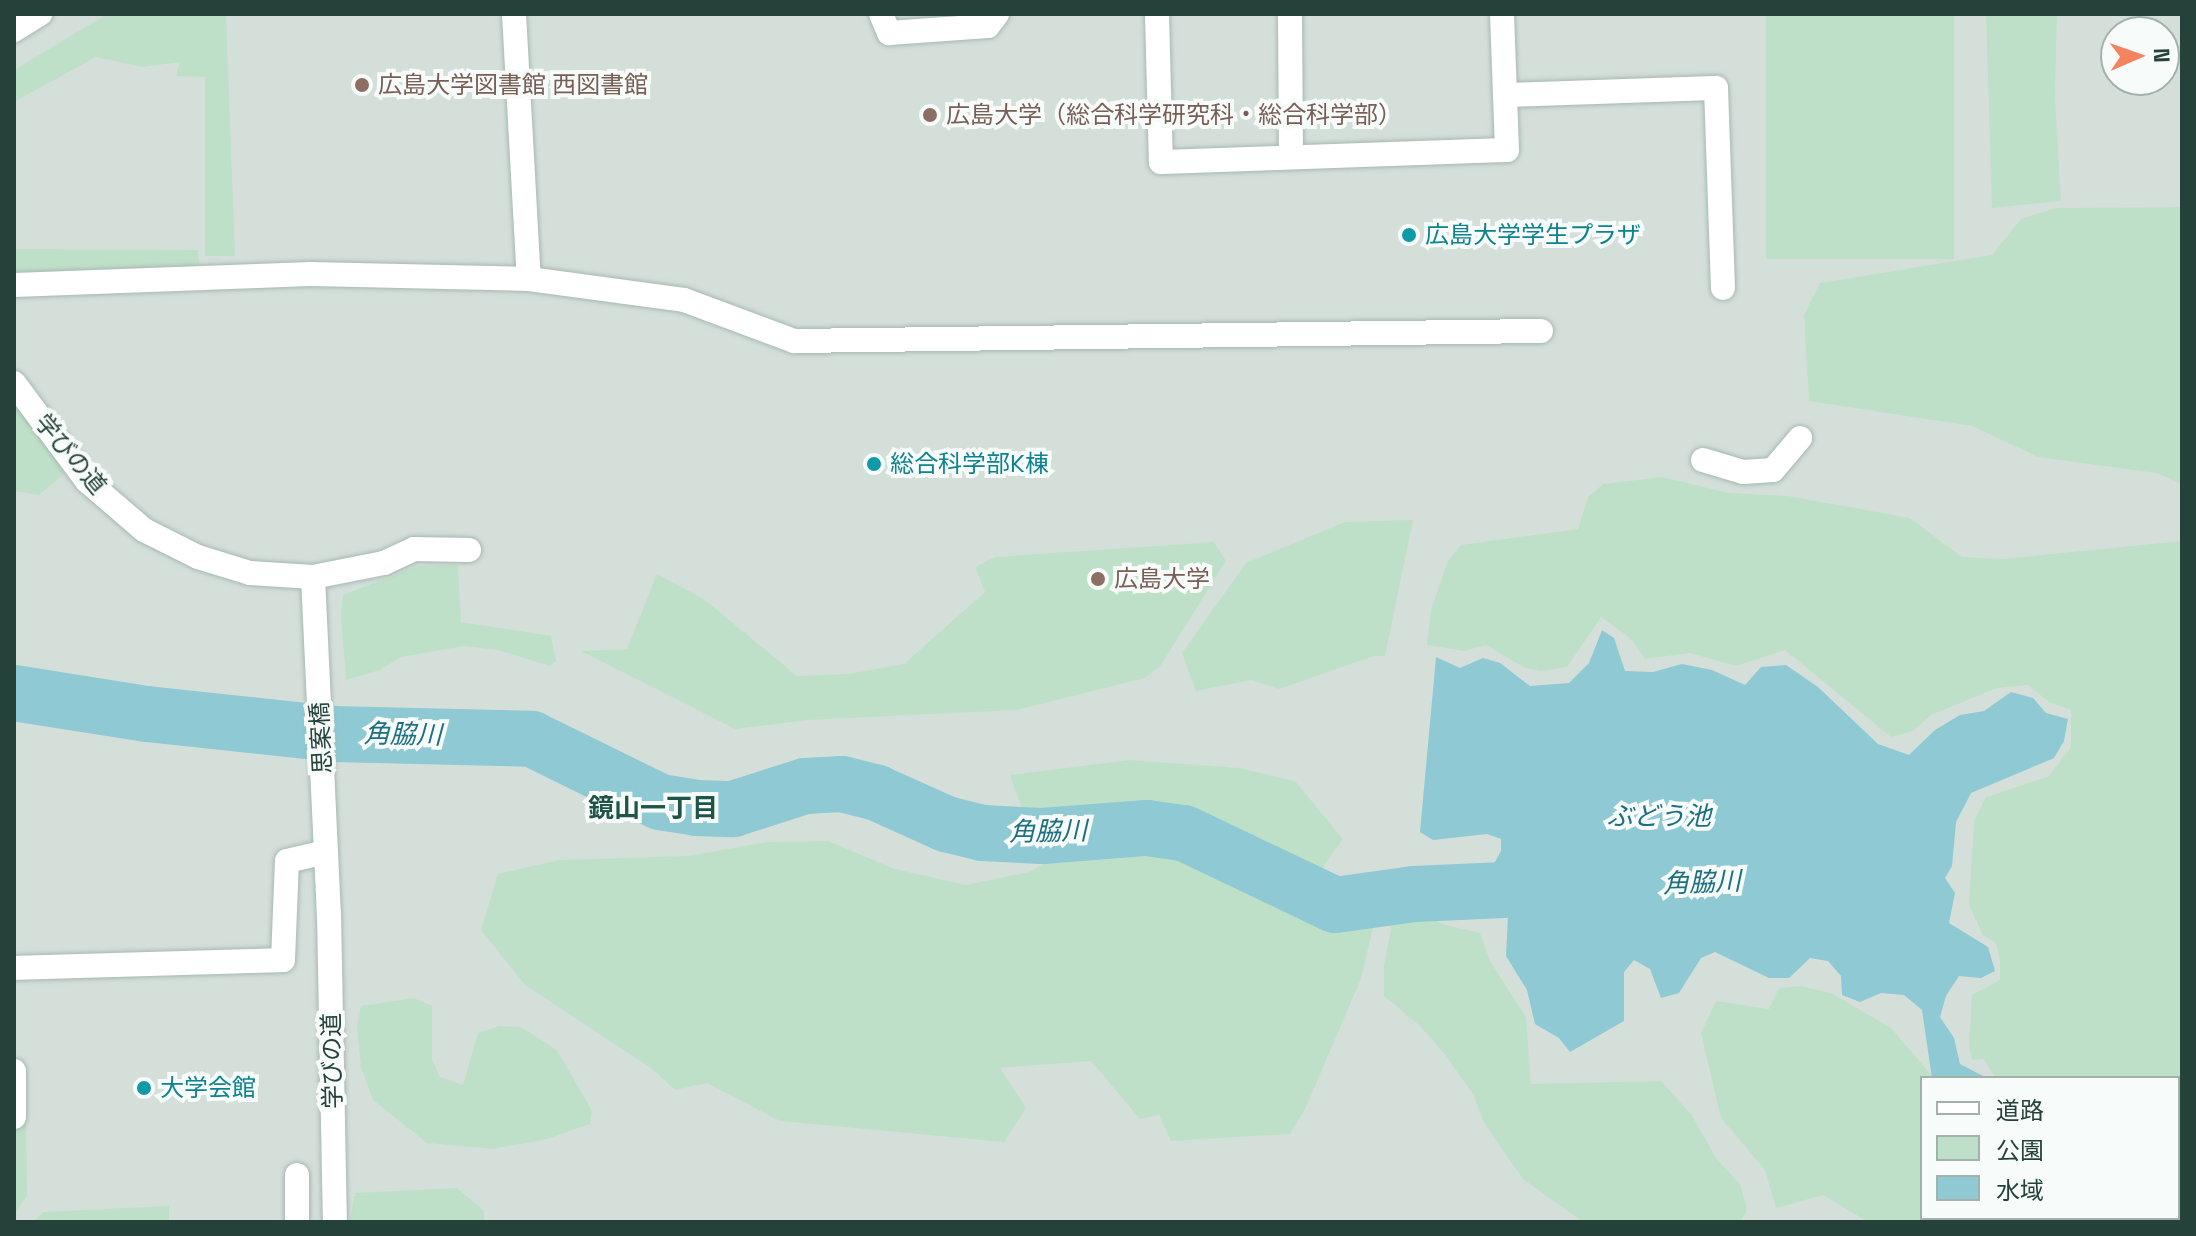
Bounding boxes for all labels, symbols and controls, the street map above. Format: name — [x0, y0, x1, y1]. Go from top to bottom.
north arrow — [2100, 16, 2180, 96]
text: N — [2148, 47, 2176, 63]
place label: 広島大学図書館 西図書館 — [378, 71, 648, 99]
marker: 広島大学図書館 西図書館 — [353, 76, 371, 94]
place label: 広島大学（総合科学研究科・総合科学部） — [946, 101, 1402, 129]
marker: 広島大学（総合科学研究科・総合科学部） — [921, 106, 939, 124]
place label: 広島大学学生プラザ — [1425, 221, 1641, 249]
marker: 広島大学学生プラザ — [1400, 226, 1418, 244]
street label: 学びの道 — [29, 408, 113, 500]
place label: 総合科学部K棟 — [890, 450, 1049, 478]
marker: 総合科学部K棟 — [865, 455, 883, 473]
place label: 広島大学 — [1114, 565, 1210, 593]
marker: 広島大学 — [1089, 570, 1107, 588]
street label: 思案橋 — [305, 701, 337, 775]
water label: 角脇川 — [364, 719, 442, 751]
district label: 鏡山一丁目 — [588, 793, 718, 825]
water label: ぶどう池 — [1607, 801, 1711, 833]
water label: 角脇川 — [1009, 816, 1087, 848]
water label: 角脇川 — [1662, 866, 1742, 900]
street label: 学びの道 — [317, 1013, 347, 1109]
place label: 大学会館 — [160, 1074, 256, 1102]
legend — [1920, 1076, 2180, 1220]
marker: 大学会館 — [135, 1079, 153, 1097]
text: 道路 — [1996, 1095, 2044, 1126]
text: 公園 — [1996, 1135, 2044, 1166]
text: 水域 — [1996, 1175, 2044, 1206]

